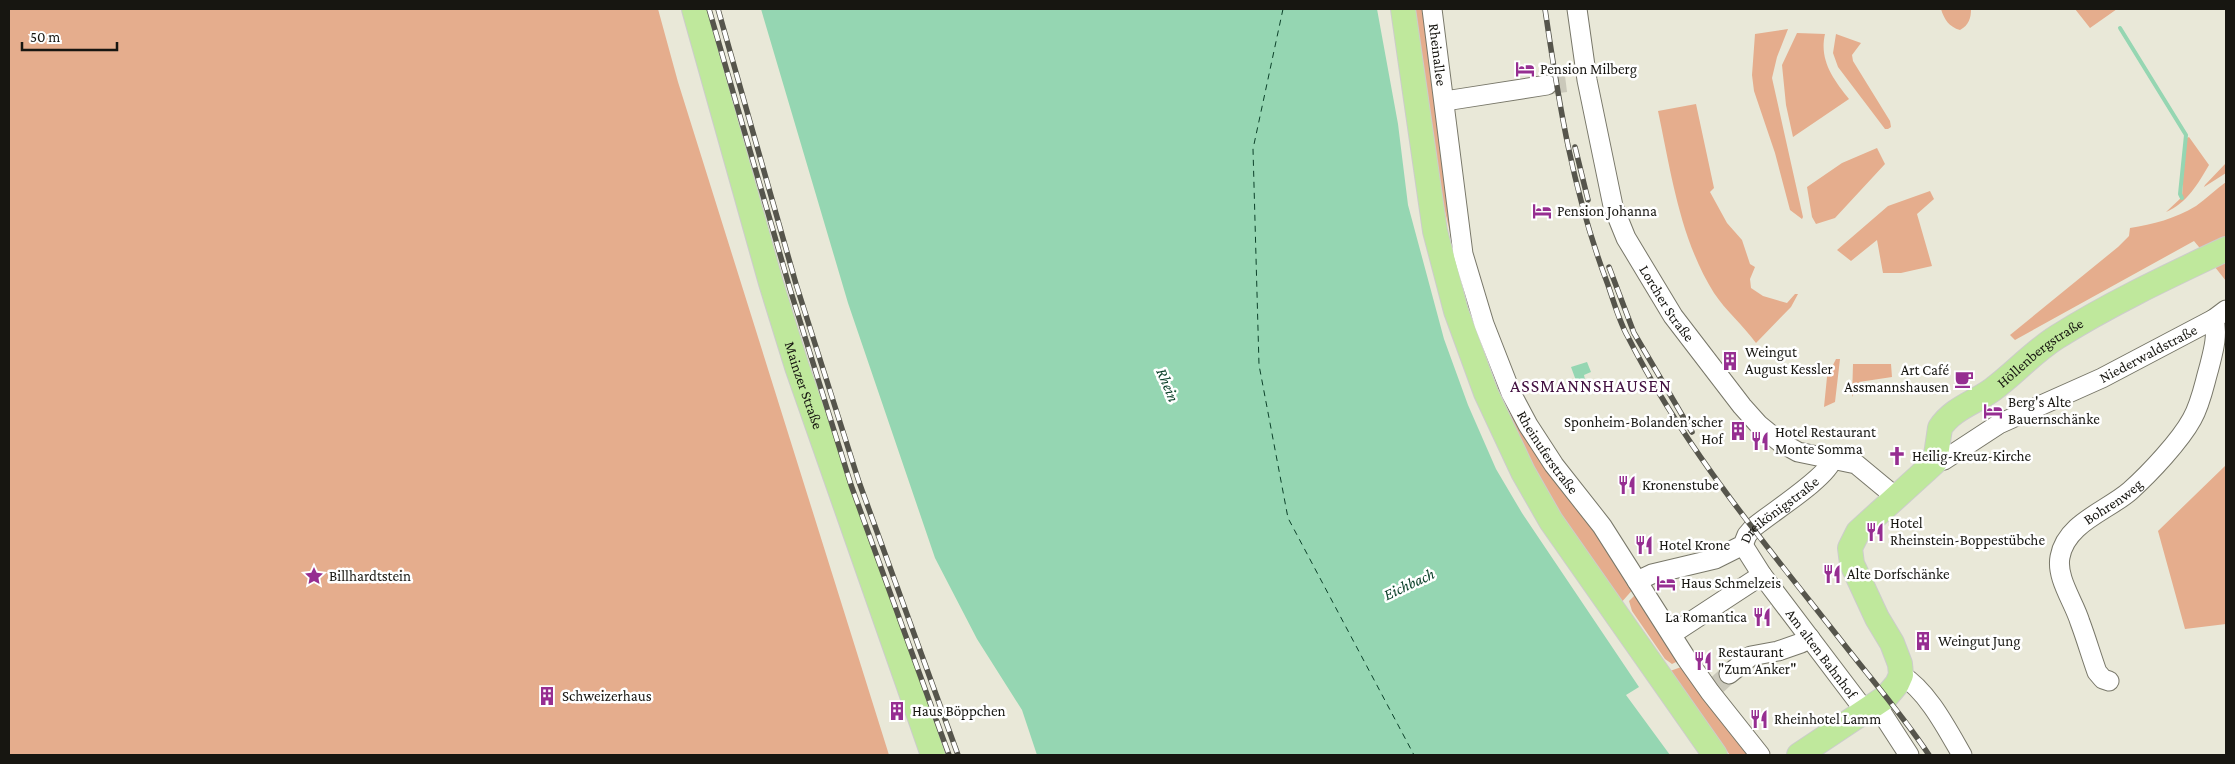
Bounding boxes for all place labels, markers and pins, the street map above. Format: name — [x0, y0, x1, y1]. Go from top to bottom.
hotel icon: Pension Milberg — [1514, 58, 1536, 80]
place label: Pension Milberg — [1540, 61, 1637, 78]
hotel icon: Pension Johanna — [1531, 200, 1553, 222]
place label: Pension Johanna — [1557, 203, 1657, 220]
place label: Weingut August Kessler — [1745, 344, 1834, 378]
building icon: Weingut August Kessler — [1719, 350, 1741, 372]
place label: Art Café Assmannshausen — [1844, 362, 1949, 395]
cafe icon: Art Café Assmannshausen — [1953, 368, 1975, 390]
place label: Berg's Alte Bauernschänke — [2008, 394, 2100, 427]
hotel icon: Berg's Alte Bauernschänke — [1982, 400, 2004, 422]
place label: Sponheim-Bolanden’scher Hof — [1564, 414, 1725, 447]
building icon: Sponheim-Bolanden’scher Hof — [1727, 420, 1749, 442]
place label: Hotel Restaurant Monte Somma — [1775, 424, 1877, 457]
restaurant icon: Hotel Restaurant Monte Somma — [1749, 430, 1771, 452]
church icon: Heilig-Kreuz-Kirche — [1886, 445, 1908, 467]
place label: Heilig-Kreuz-Kirche — [1912, 448, 2032, 465]
restaurant icon: Kronenstube — [1616, 474, 1638, 496]
place label: Kronenstube — [1642, 477, 1719, 493]
place label: Hotel Rheinstein-Boppestübche — [1890, 515, 2045, 549]
restaurant icon: Hotel Rheinstein-Boppestübche — [1864, 521, 1886, 543]
restaurant icon: Hotel Krone — [1633, 534, 1655, 556]
place label: Hotel Krone — [1659, 537, 1731, 553]
restaurant icon: Alte Dorfschänke — [1821, 563, 1843, 585]
place icon: Billhardtstein — [303, 565, 325, 587]
place label: Alte Dorfschänke — [1847, 566, 1950, 582]
place label: Billhardtstein — [329, 568, 411, 584]
hotel icon: Haus Schmelzeis — [1655, 572, 1677, 594]
place label: Haus Schmelzeis — [1681, 575, 1781, 591]
restaurant icon: La Romantica — [1751, 606, 1773, 628]
place label: La Romantica — [1665, 609, 1747, 625]
building icon: Weingut Jung — [1912, 630, 1934, 652]
place label: Weingut Jung — [1938, 633, 2020, 650]
place label: Restaurant "Zum Anker" — [1718, 644, 1796, 677]
restaurant icon: Restaurant "Zum Anker" — [1692, 650, 1714, 672]
building icon: Schweizerhaus — [536, 685, 558, 707]
place label: Schweizerhaus — [562, 688, 652, 704]
building icon: Haus Böppchen — [886, 700, 908, 722]
place label: Haus Böppchen — [912, 703, 1006, 720]
restaurant icon: Rheinhotel Lamm — [1748, 708, 1770, 730]
place label: Rheinhotel Lamm — [1774, 711, 1881, 727]

